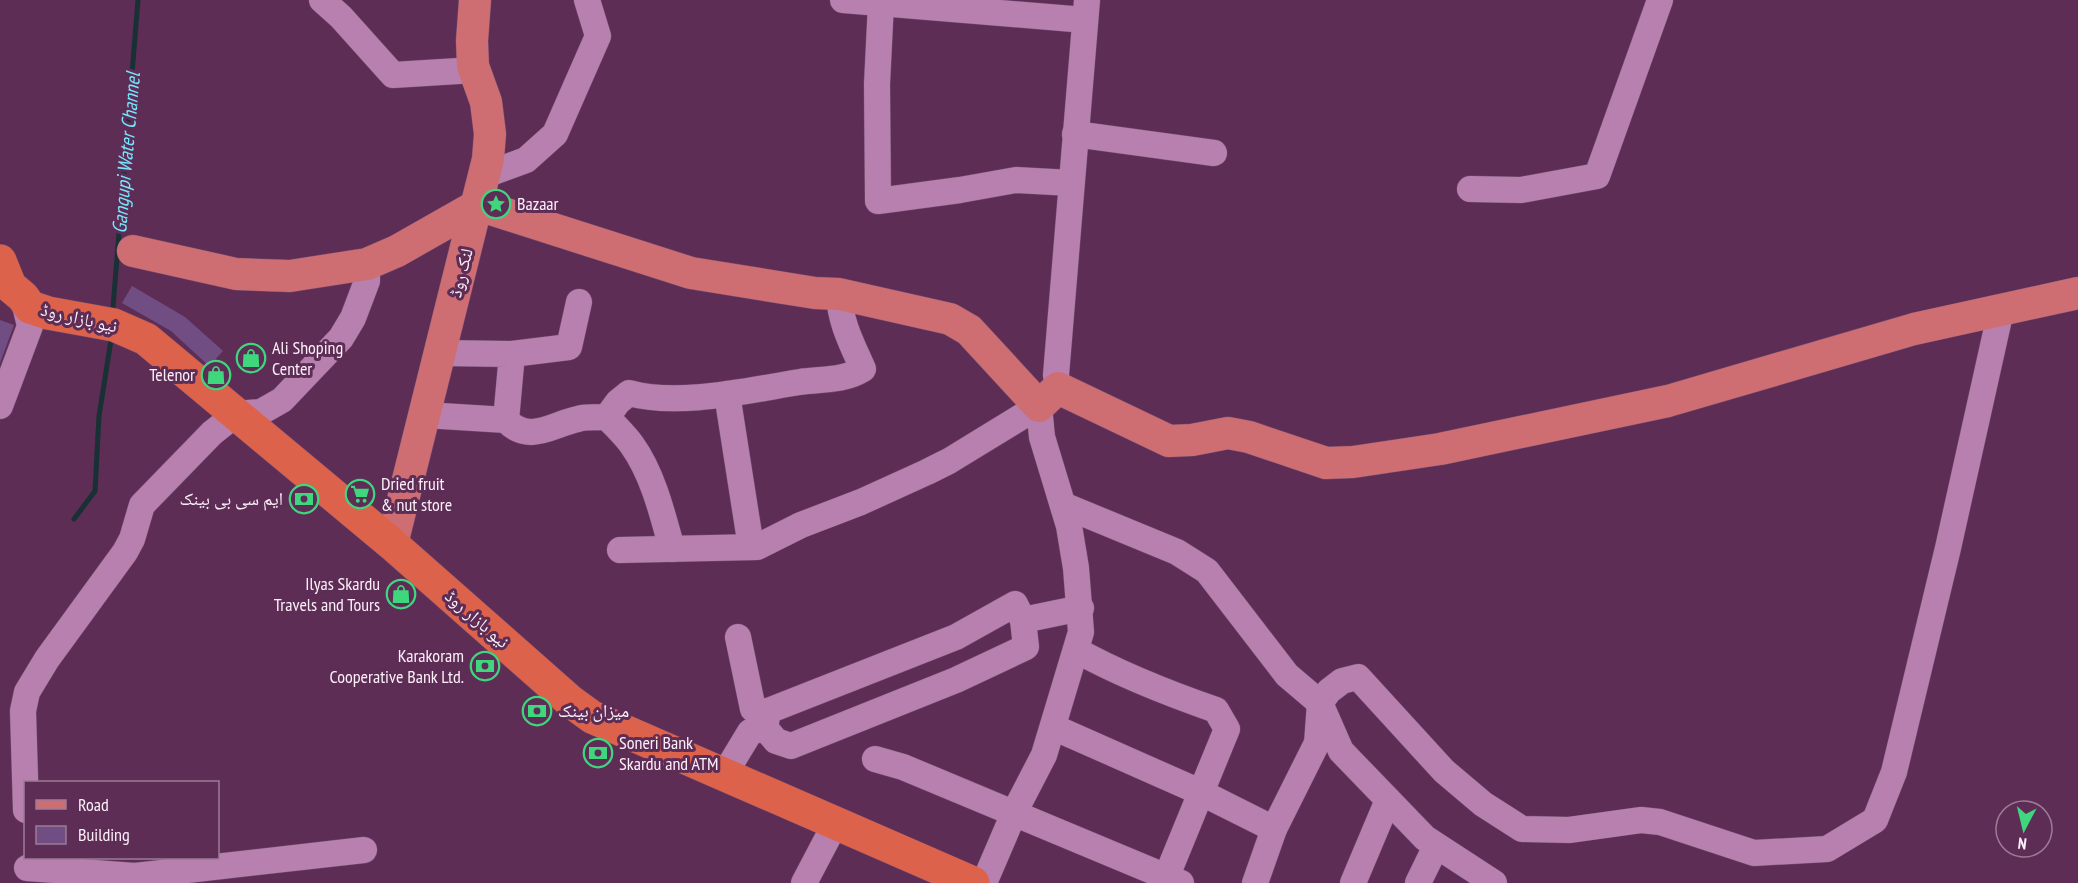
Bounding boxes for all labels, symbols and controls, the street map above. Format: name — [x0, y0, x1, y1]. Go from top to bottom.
water label: Gangupi Water Channel — [106, 69, 146, 235]
place icon: Bazaar — [480, 188, 512, 220]
place label: Bazaar — [517, 192, 559, 215]
street label: لنک روڈ — [443, 246, 478, 300]
street label: نیو بازار روڈ — [39, 298, 120, 338]
place label: Ali Shoping Center — [272, 336, 343, 380]
shop icon: Ali Shoping Center — [235, 342, 267, 374]
shop icon: Telenor — [200, 359, 232, 391]
place label: Telenor — [149, 363, 195, 386]
place label: Dried fruit & nut store — [381, 472, 452, 516]
supermarket icon: Dried fruit & nut store — [344, 478, 376, 510]
bank icon: ایم سی بی بینک — [288, 483, 320, 515]
place label: ایم سی بی بینک — [179, 487, 283, 511]
place label: Ilyas Skardu Travels and Tours — [274, 572, 380, 616]
shop icon: Ilyas Skardu Travels and Tours — [385, 578, 417, 610]
street label: نیو بازار روڈ — [440, 584, 514, 653]
place label: Karakoram Cooperative Bank Ltd. — [329, 644, 464, 688]
bank icon: Karakoram Cooperative Bank Ltd. — [469, 650, 501, 682]
bank icon: میزان بینک — [521, 695, 553, 727]
place label: میزان بینک — [558, 699, 629, 722]
place label: Soneri Bank Skardu and ATM — [619, 731, 719, 775]
bank icon: Soneri Bank Skardu and ATM — [582, 737, 614, 769]
legend — [24, 781, 219, 859]
text: Road — [78, 793, 109, 816]
north arrow — [1994, 799, 2054, 859]
text: Building — [78, 823, 130, 846]
text: N — [2017, 833, 2028, 854]

